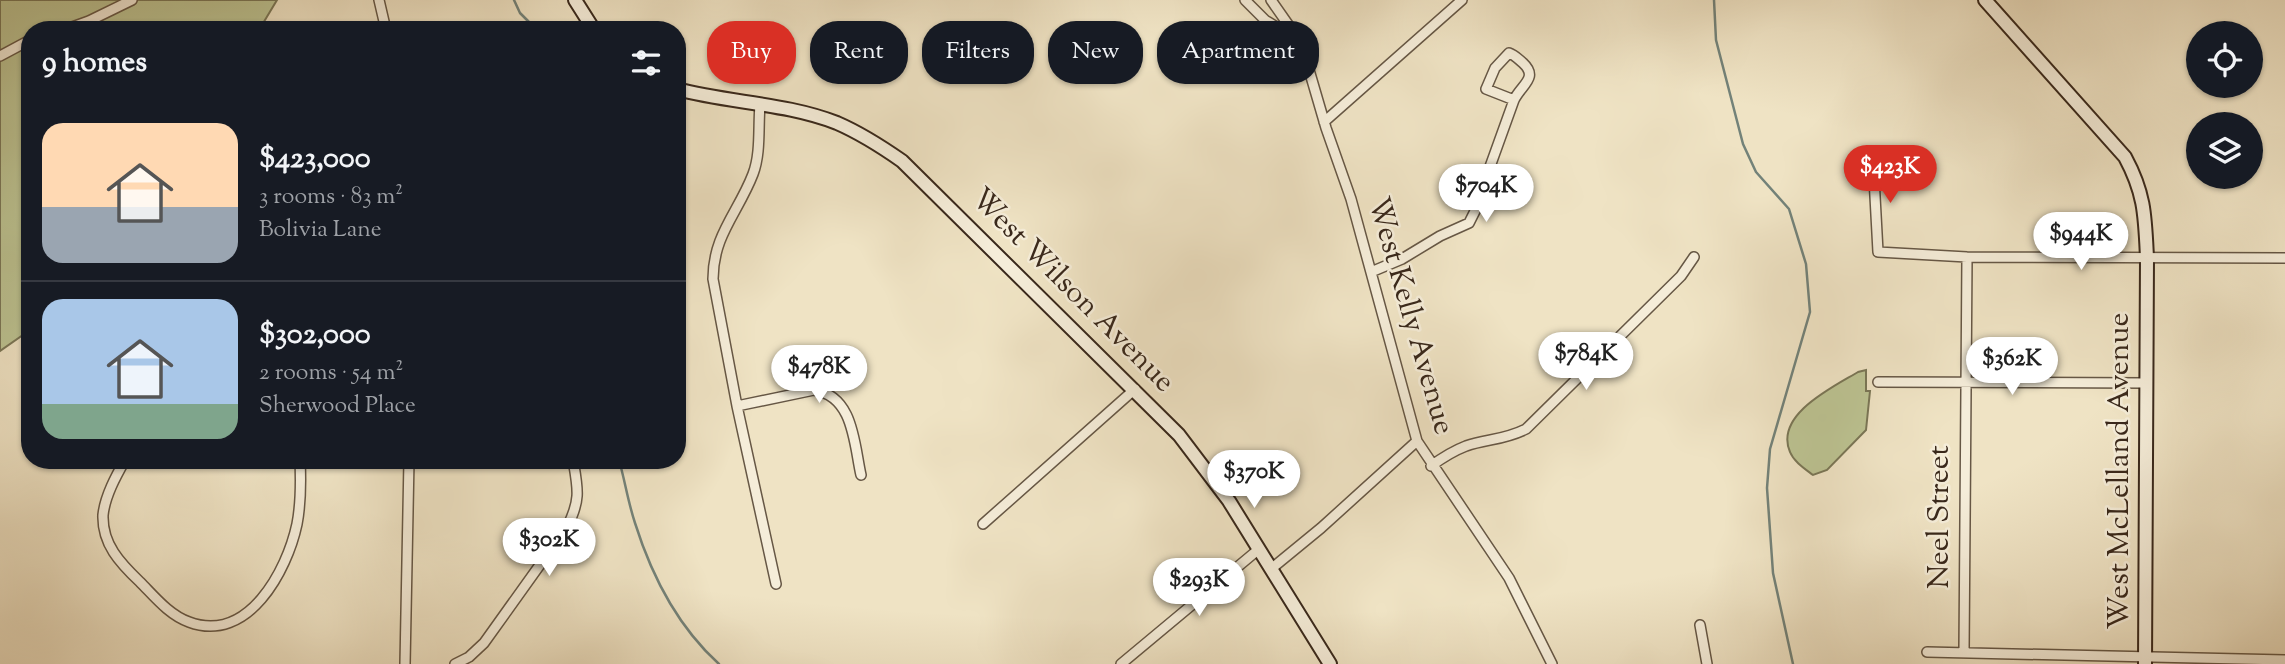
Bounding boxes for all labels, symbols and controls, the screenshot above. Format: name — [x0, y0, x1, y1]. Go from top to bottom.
chip: Buy — [707, 21, 796, 84]
chip: Rent — [810, 21, 908, 84]
chip: Filters — [922, 21, 1034, 84]
chip: New — [1048, 21, 1143, 84]
chip: Apartment — [1157, 21, 1319, 84]
map controls — [2186, 21, 2263, 189]
button: locate — [2186, 21, 2263, 98]
text: 9 homes — [42, 42, 147, 85]
icon: filters — [627, 44, 665, 82]
button: layers — [2186, 112, 2263, 189]
text: $423,000 — [259, 138, 371, 181]
pin: $423K — [1841, 146, 1939, 205]
icon: home — [98, 151, 182, 235]
text: $423K — [1860, 151, 1920, 184]
pin: $704K — [1437, 164, 1535, 224]
text: $704K — [1455, 170, 1517, 203]
street label: West Wilson Avenue — [960, 179, 1184, 403]
text: 3 rooms · 83 m² — [259, 181, 403, 214]
street label: West Kelly Avenue — [1356, 192, 1464, 440]
pin: $944K — [2032, 212, 2130, 272]
text: Bolivia Lane — [259, 214, 381, 247]
text: $944K — [2049, 218, 2113, 251]
street label: West McLelland Avenue — [2099, 313, 2142, 629]
text: $302,000 — [259, 314, 371, 357]
icon: home — [98, 327, 182, 411]
pin: $784K — [1537, 332, 1635, 392]
text: $784K — [1554, 338, 1618, 371]
pin: $362K — [1963, 338, 2061, 397]
text: $362K — [1982, 343, 2042, 376]
pin: $478K — [770, 346, 868, 405]
text: $478K — [787, 351, 851, 384]
text: 2 rooms · 54 m² — [259, 357, 403, 390]
text: Sherwood Place — [259, 390, 416, 423]
street label: Neel Street — [1919, 445, 1962, 589]
pin: $370K — [1205, 450, 1303, 510]
text: $370K — [1223, 456, 1285, 489]
pin: $302K — [500, 518, 598, 578]
text: $302K — [519, 524, 579, 557]
pin: $293K — [1150, 558, 1248, 618]
text: $293K — [1169, 564, 1229, 597]

